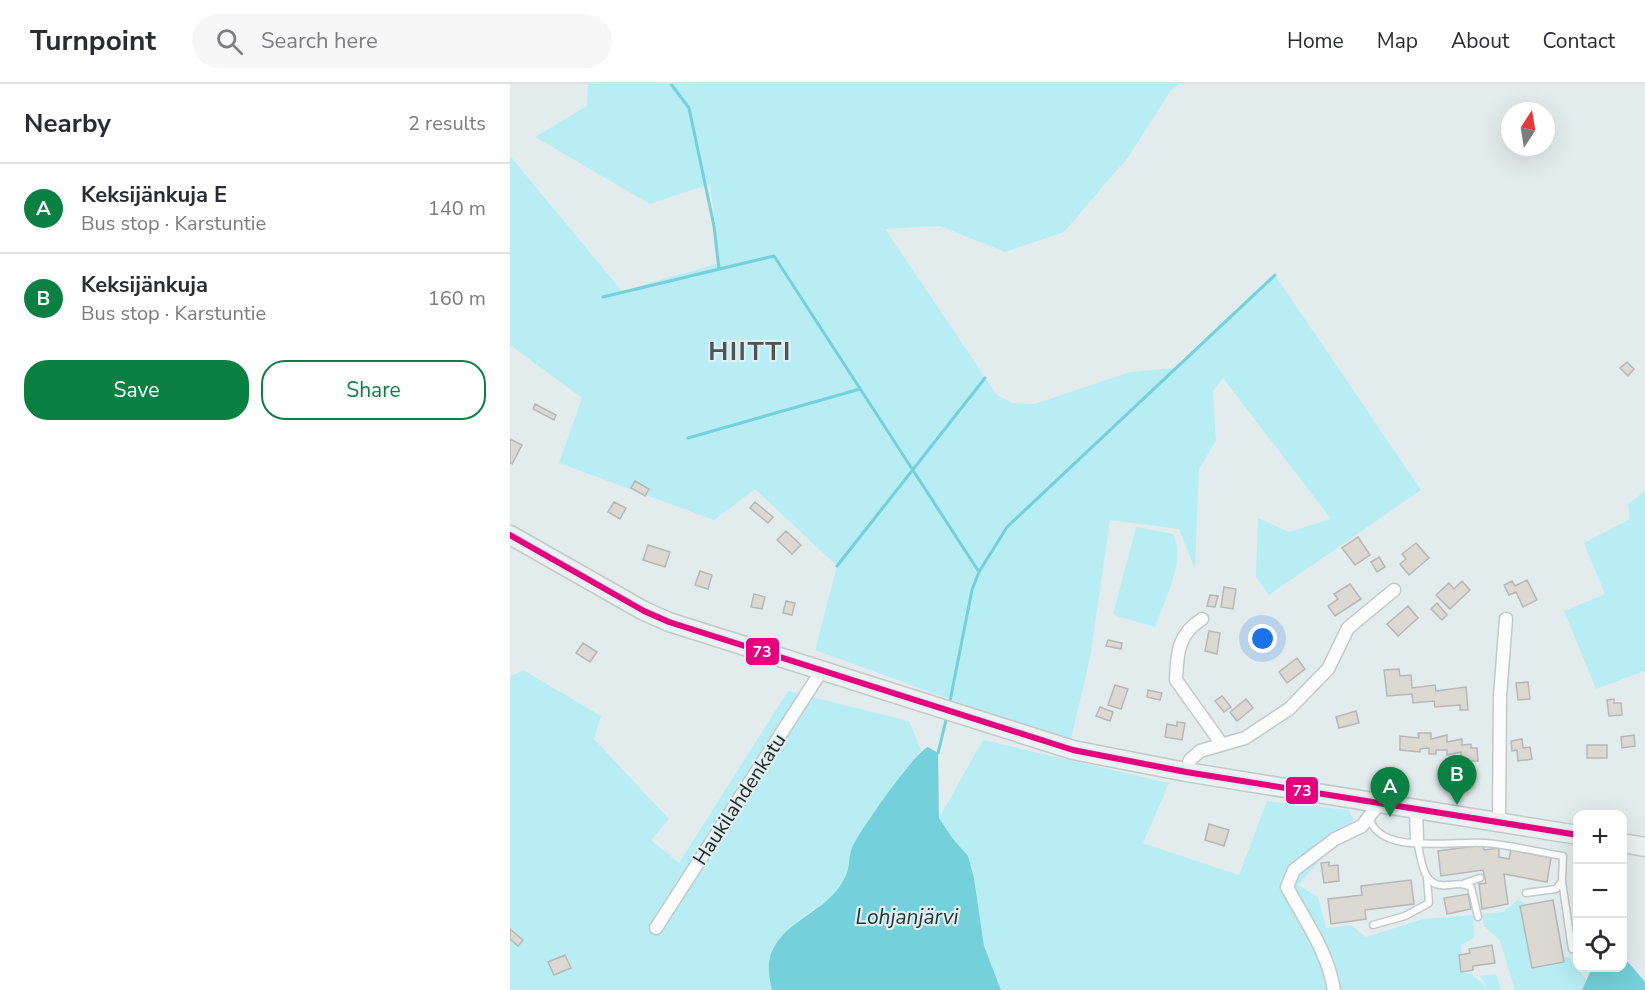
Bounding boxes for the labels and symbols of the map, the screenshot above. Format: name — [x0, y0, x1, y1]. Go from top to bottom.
north arrow — [1501, 102, 1555, 156]
district label: HIITTI — [708, 334, 792, 369]
your location — [1248, 624, 1277, 653]
line badge: 73 — [745, 637, 780, 666]
text: 73 — [752, 641, 772, 663]
street label: Haukilahdenkatu — [687, 728, 792, 870]
pin: B — [1438, 756, 1476, 805]
pin: A — [1370, 768, 1410, 817]
line badge: 73 — [1285, 776, 1319, 805]
text: 73 — [1292, 780, 1312, 802]
water label: Lohjanjärvi — [856, 903, 960, 931]

